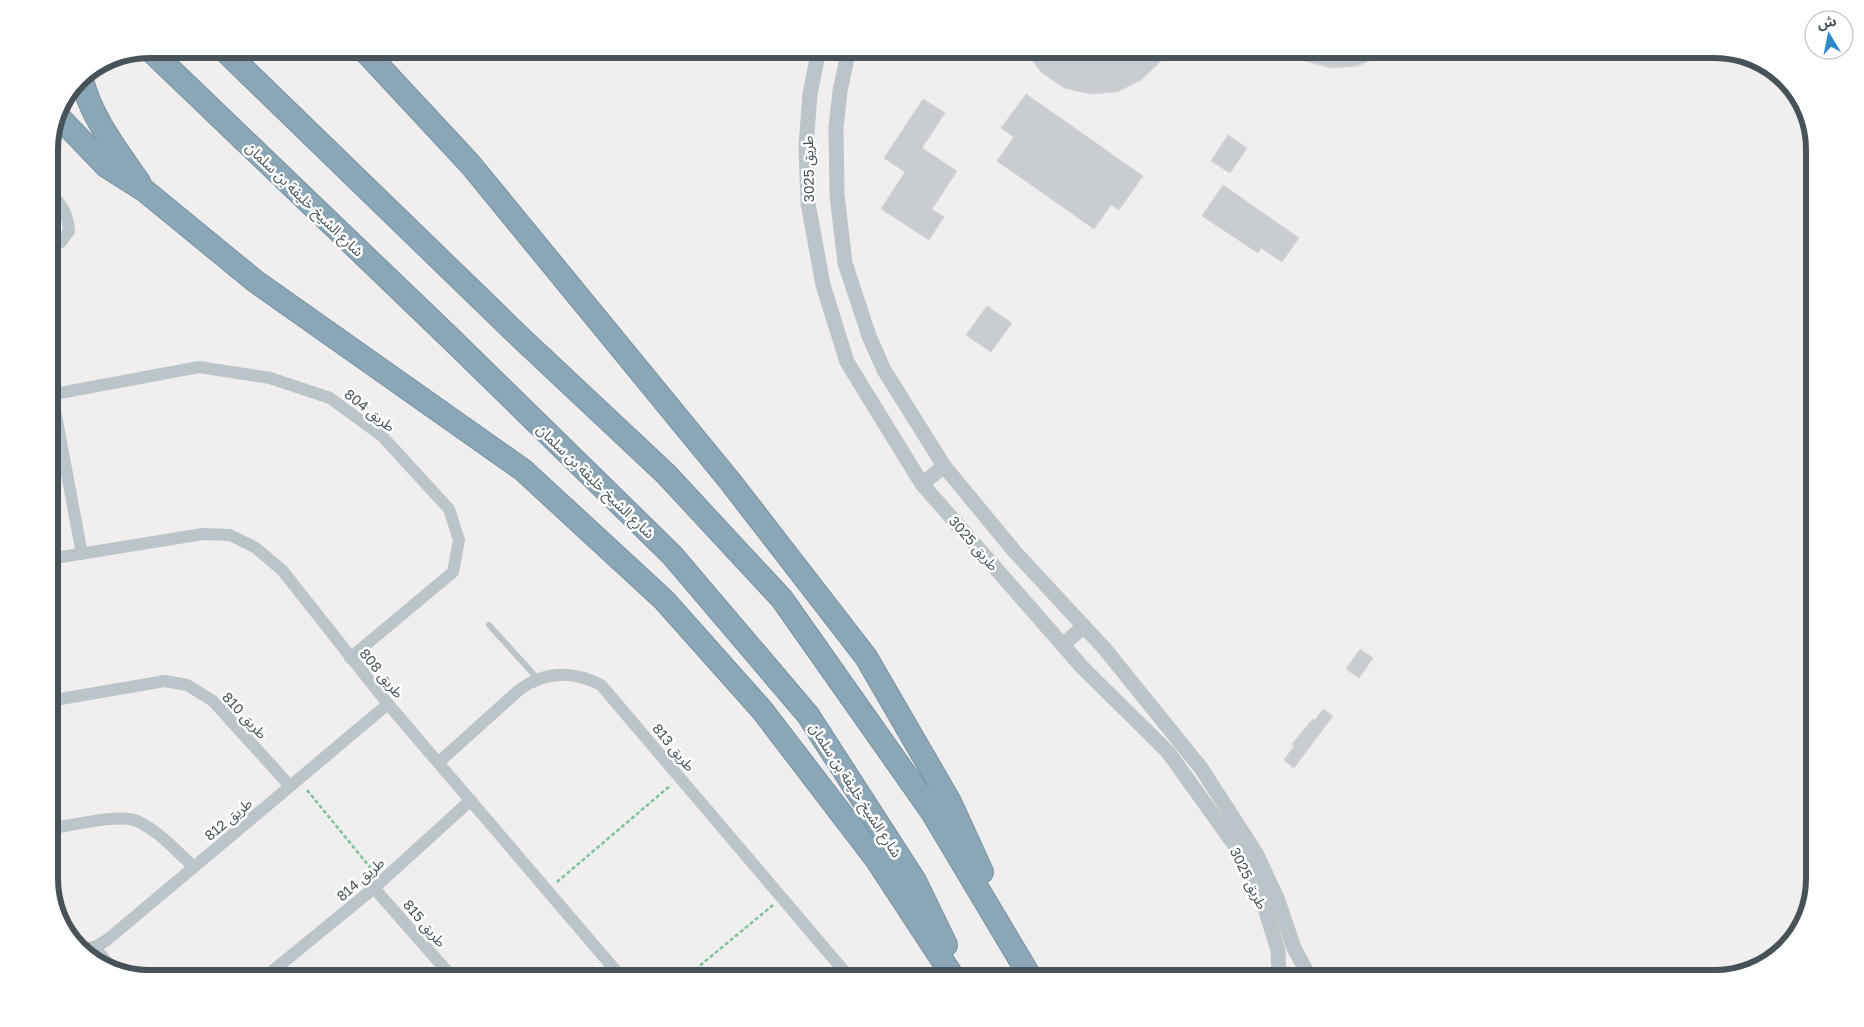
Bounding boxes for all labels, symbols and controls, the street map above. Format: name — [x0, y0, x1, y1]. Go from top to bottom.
north arrow — [1804, 10, 1854, 60]
text: ش — [1816, 12, 1838, 32]
street label: طريق 3025 — [799, 135, 819, 203]
street label: شارع الشيخ خليفة بن سلمان — [241, 138, 367, 262]
street label: طريق 804 — [340, 385, 399, 437]
street label: شارع الشيخ خليفة بن سلمان — [532, 420, 658, 544]
street label: طريق 3025 — [944, 512, 1002, 575]
street label: طريق 808 — [355, 645, 408, 702]
street label: طريق 810 — [218, 688, 271, 743]
street label: طريق 813 — [648, 720, 699, 776]
street label: شارع الشيخ خليفة بن سلمان — [804, 720, 906, 862]
street label: طريق 812 — [201, 794, 257, 845]
street label: طريق 3025 — [1225, 844, 1271, 913]
street label: طريق 814 — [333, 854, 389, 906]
street label: طريق 815 — [398, 896, 450, 951]

